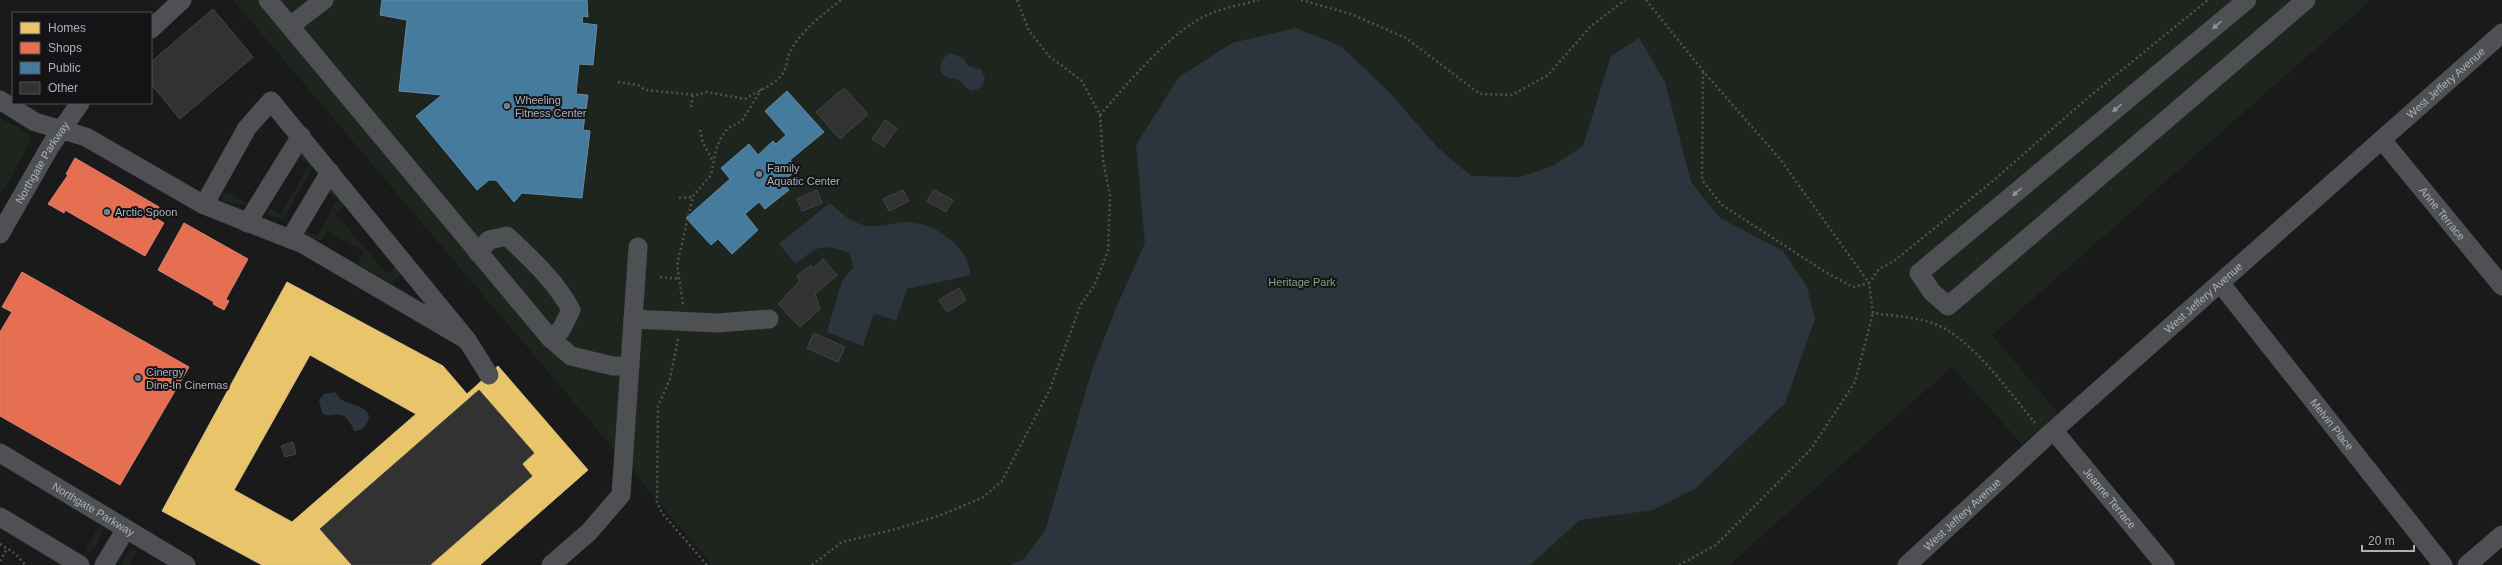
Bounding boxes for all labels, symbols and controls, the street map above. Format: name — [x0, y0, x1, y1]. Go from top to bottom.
legend — [12, 12, 152, 104]
text: Homes — [48, 21, 86, 35]
one-way arrow — [2211, 21, 2222, 29]
text: Shops — [48, 41, 82, 55]
street label: West Jeffery Avenue — [2404, 45, 2487, 121]
text: Public — [48, 61, 81, 75]
text: Other — [48, 81, 78, 95]
place label: Wheeling Fitness Center — [515, 94, 587, 119]
marker: Wheeling Fitness Center — [502, 101, 512, 111]
one-way arrow — [2112, 104, 2122, 113]
street label: Northgate Parkway — [13, 119, 72, 206]
place label: Family Aquatic Center — [767, 162, 840, 187]
marker: Family Aquatic Center — [754, 169, 764, 179]
street label: Anne Terrace — [2417, 184, 2468, 242]
one-way arrow — [2012, 187, 2023, 196]
place label: Arctic Spoon — [115, 206, 177, 218]
marker: Arctic Spoon — [102, 207, 112, 217]
street label: West Jeffery Avenue — [2162, 260, 2245, 335]
park label: Heritage Park — [1268, 276, 1336, 288]
place label: Cinergy Dine-In Cinemas — [146, 366, 228, 391]
marker: Cinergy Dine-In Cinemas — [133, 373, 143, 383]
street label: Melvin Place — [2308, 396, 2356, 453]
street label: Jeanne Terrace — [2081, 465, 2138, 531]
street label: West Jeffery Avenue — [1921, 476, 2003, 553]
street label: Northgate Parkway — [50, 480, 137, 539]
scale bar — [2362, 527, 2414, 553]
text: 20 m — [2368, 534, 2395, 548]

